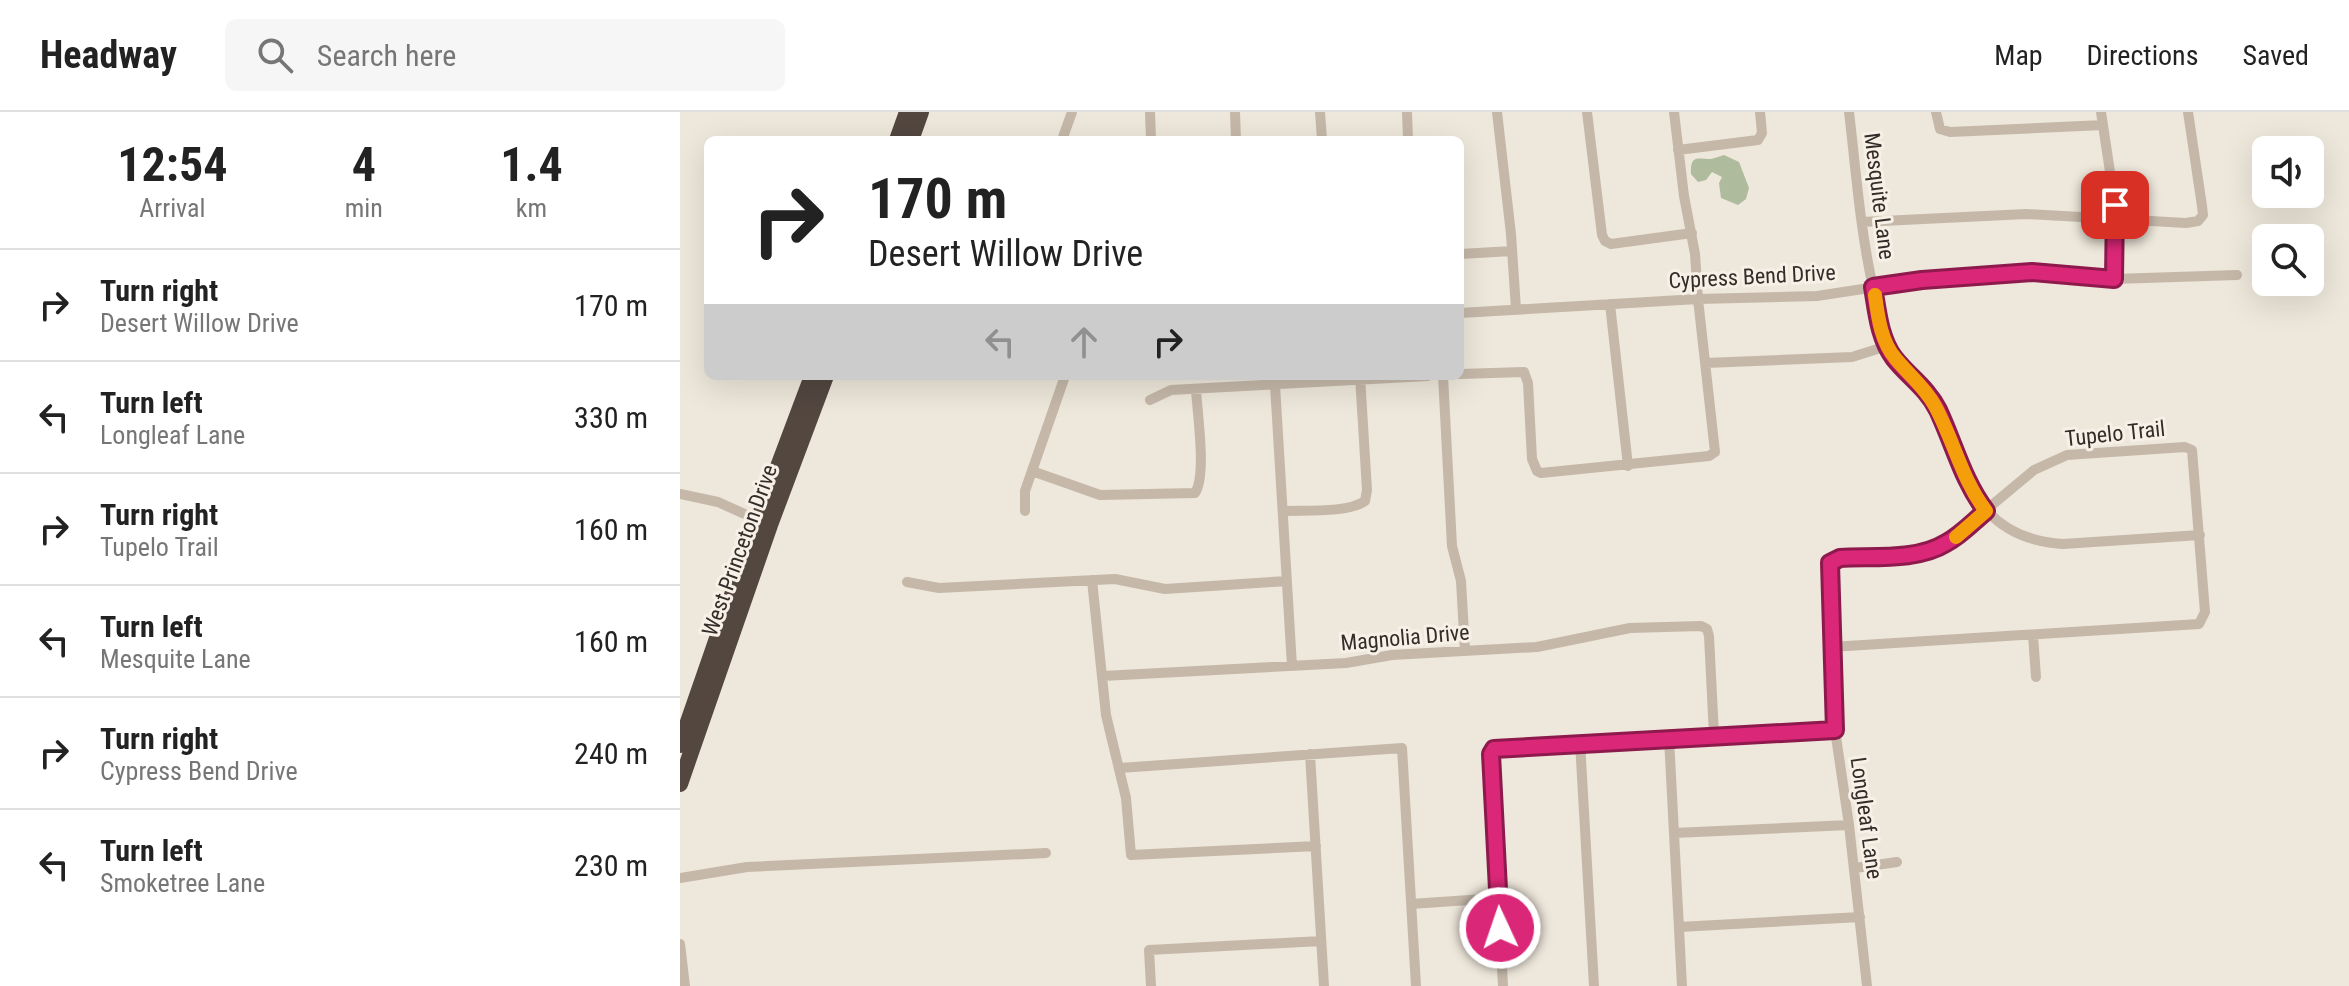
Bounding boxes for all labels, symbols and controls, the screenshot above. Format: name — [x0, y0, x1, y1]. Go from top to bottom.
search box — [225, 19, 785, 91]
text: Headway — [40, 33, 177, 77]
icon: search — [253, 33, 297, 77]
text: Search here — [317, 38, 456, 73]
text: Map — [1994, 39, 2043, 72]
text: Directions — [2087, 39, 2198, 72]
text: Saved — [2242, 39, 2309, 72]
street label: Mesquite Lane — [1859, 131, 1900, 261]
text: 12:54 — [117, 136, 227, 193]
text: 4 — [352, 136, 376, 193]
text: 1.4 — [500, 136, 563, 193]
map controls — [2252, 136, 2324, 296]
button: sound — [2252, 136, 2324, 208]
text: 170 m — [868, 166, 1007, 232]
icon: right — [736, 168, 840, 272]
pin — [2081, 171, 2149, 239]
icon: arrive — [2093, 183, 2137, 227]
text: Arrival — [139, 193, 205, 223]
text: min — [345, 193, 383, 223]
text: km — [516, 193, 547, 223]
button: search — [2252, 224, 2324, 296]
text: Desert Willow Drive — [868, 233, 1143, 275]
street label: Cypress Bend Drive — [1668, 260, 1836, 293]
text: Turn right — [100, 273, 218, 308]
icon: right — [32, 283, 76, 327]
text: 170 m — [574, 288, 648, 323]
text: Desert Willow Drive — [100, 308, 299, 338]
icon: left — [978, 320, 1022, 364]
icon: ahead — [1062, 320, 1106, 364]
icon: right — [1146, 320, 1190, 364]
text: Turn left — [100, 385, 203, 420]
icon: left — [32, 395, 76, 439]
text: 330 m — [574, 400, 648, 435]
street label: Tupelo Trail — [2064, 416, 2166, 451]
text: Longleaf Lane — [100, 420, 245, 450]
street label: West Princeton Drive — [697, 461, 782, 639]
text: Turn right — [100, 497, 218, 532]
icon: right — [32, 507, 76, 551]
text: 160 m — [574, 512, 648, 547]
text: Tupelo Trail — [100, 532, 219, 562]
text: Turn left — [100, 609, 203, 644]
icon: left — [32, 619, 76, 663]
street label: Magnolia Drive — [1340, 619, 1471, 656]
text: 160 m — [574, 624, 648, 659]
text: Mesquite Lane — [100, 644, 251, 674]
text: Turn right — [100, 721, 218, 756]
icon: right — [32, 731, 76, 775]
text: 240 m — [574, 736, 648, 771]
street label: Longleaf Lane — [1846, 755, 1887, 881]
text: Cypress Bend Drive — [100, 756, 298, 786]
text: Turn left — [100, 833, 203, 868]
icon: left — [32, 843, 76, 887]
text: 230 m — [574, 848, 648, 883]
text: Smoketree Lane — [100, 868, 265, 898]
position arrow — [1458, 886, 1542, 970]

